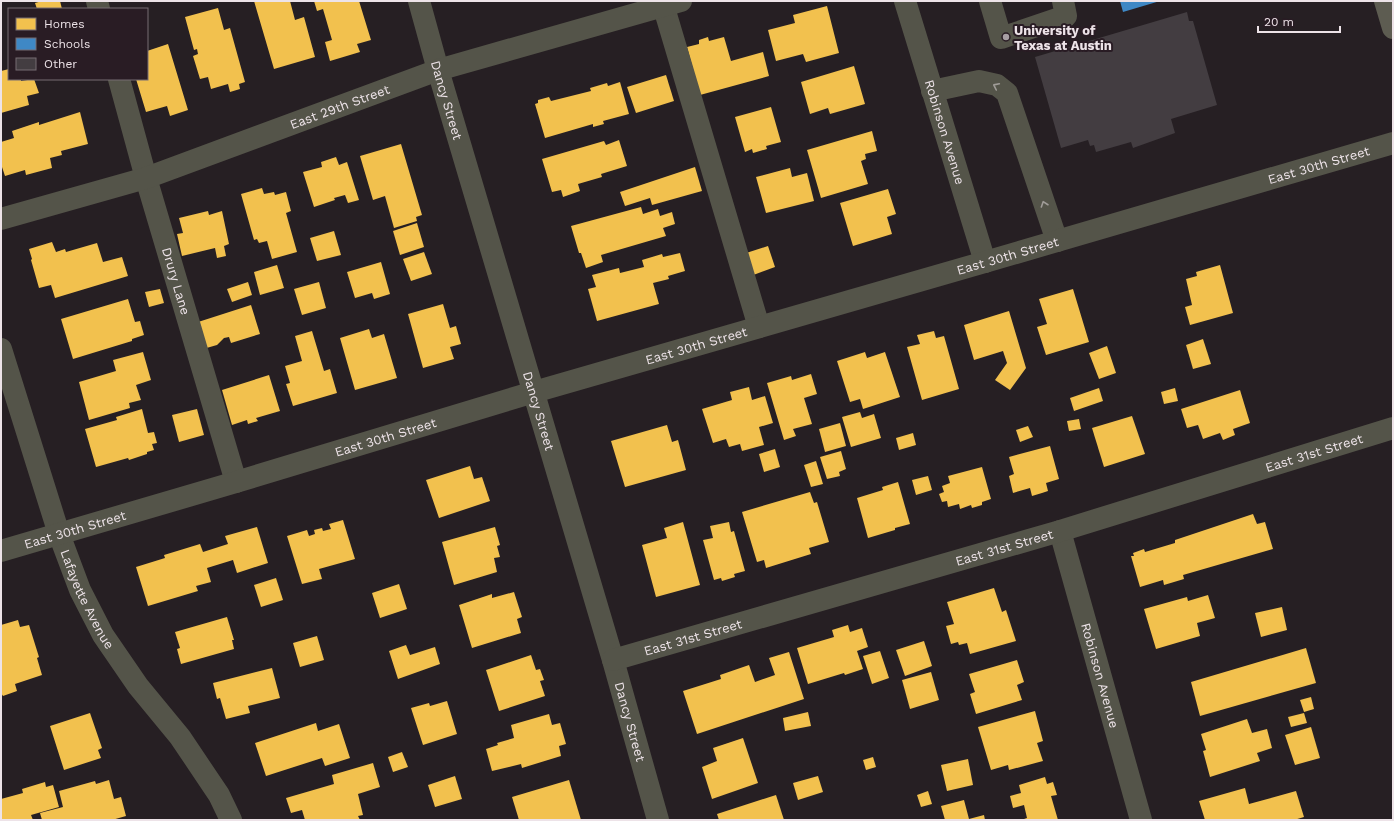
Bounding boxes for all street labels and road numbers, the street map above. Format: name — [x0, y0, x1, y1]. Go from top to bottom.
street label: Dancy Street — [428, 59, 465, 142]
street label: Robinson Avenue — [922, 78, 968, 186]
street label: East 29th Street — [288, 81, 392, 132]
street label: East 30th Street — [1266, 143, 1372, 187]
street label: East 30th Street — [955, 234, 1061, 278]
street label: Drury Lane — [159, 246, 193, 317]
street label: East 30th Street — [644, 324, 749, 368]
street label: Dancy Street — [520, 370, 558, 453]
street label: East 30th Street — [333, 415, 439, 460]
street label: East 31st Street — [1264, 431, 1365, 475]
street label: East 30th Street — [22, 508, 128, 552]
street label: East 31st Street — [954, 526, 1055, 569]
street label: Lafayette Avenue — [57, 547, 117, 652]
street label: East 31st Street — [642, 616, 744, 659]
street label: Robinson Avenue — [1078, 621, 1122, 730]
street label: Dancy Street — [612, 680, 648, 764]

